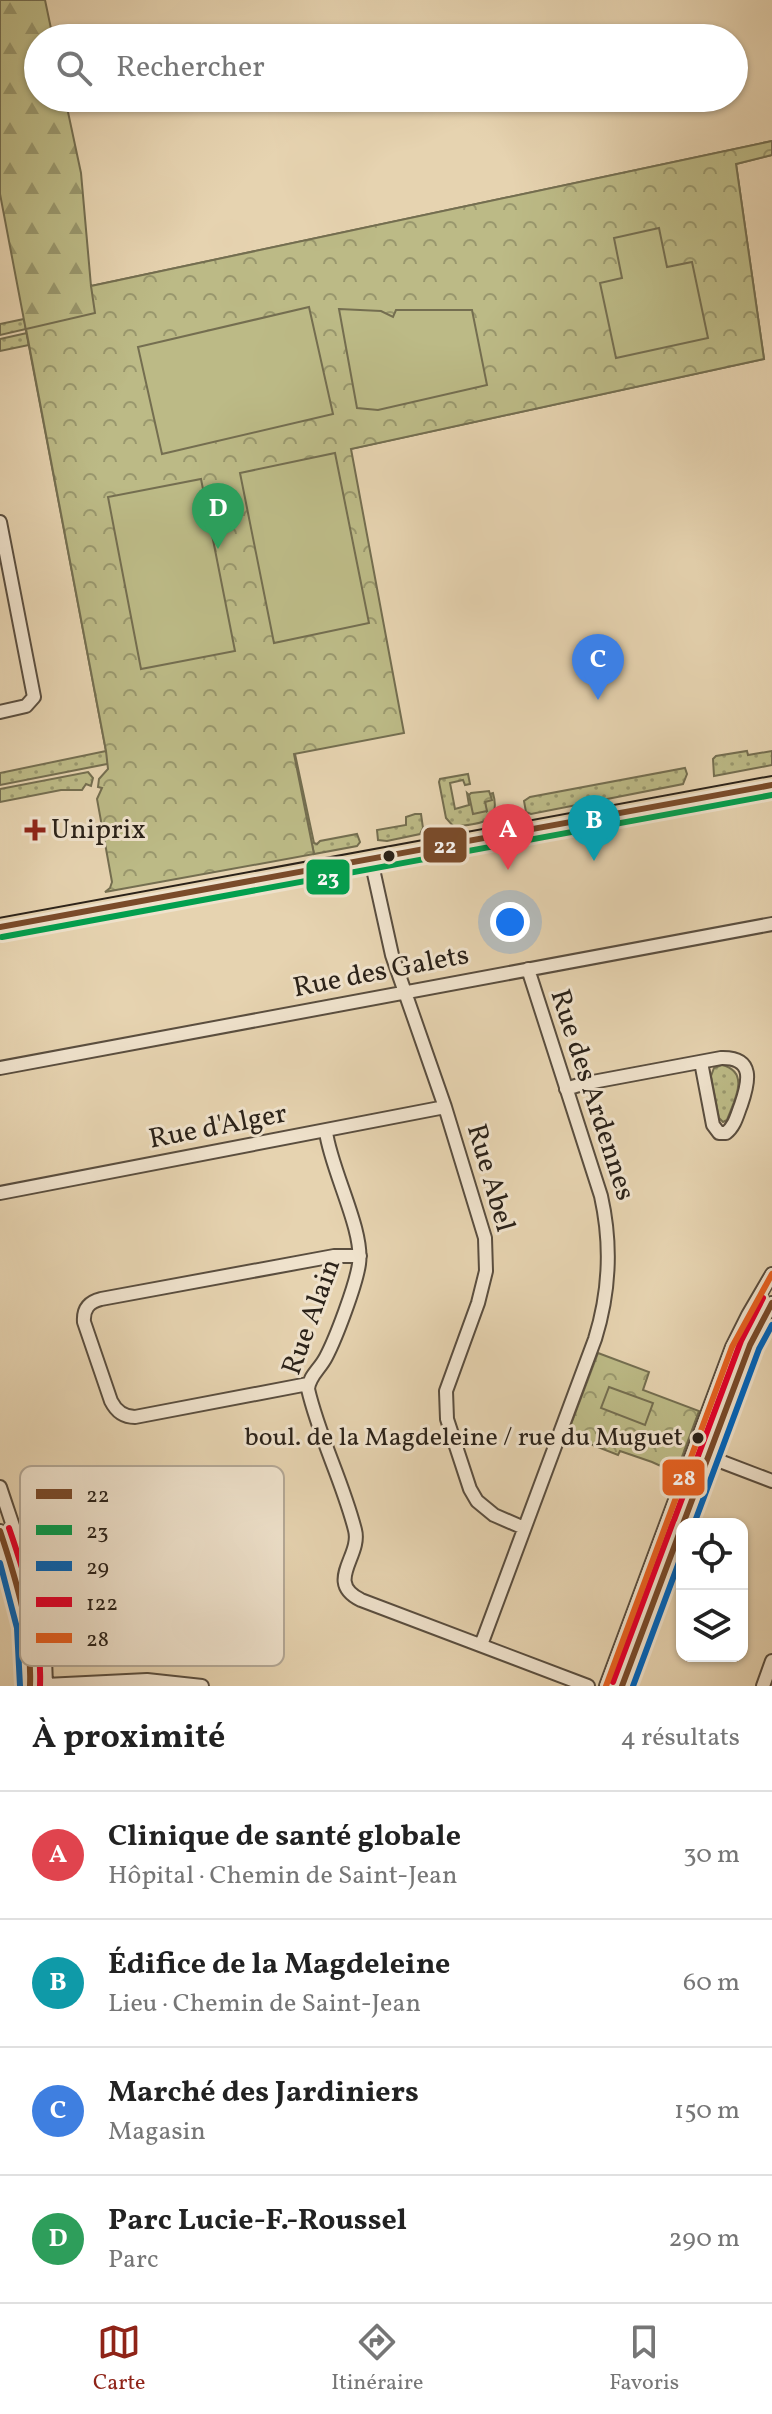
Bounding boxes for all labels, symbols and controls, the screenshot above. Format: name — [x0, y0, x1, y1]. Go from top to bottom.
search box — [24, 24, 748, 112]
icon: search — [52, 46, 96, 90]
text: Rechercher — [116, 47, 265, 89]
pin: D — [192, 483, 244, 549]
pin: C — [572, 634, 624, 700]
pin: B — [568, 795, 620, 861]
pin: A — [482, 804, 534, 870]
place label: Uniprix — [51, 811, 146, 850]
marker: Uniprix — [26, 821, 44, 839]
line badge: 22 — [422, 826, 468, 864]
text: 22 — [434, 832, 456, 863]
unlabelled marker — [381, 848, 397, 864]
line badge: 23 — [305, 858, 351, 896]
text: 23 — [317, 864, 339, 895]
your location — [490, 902, 530, 942]
street label: Rue des Galets — [290, 936, 472, 1008]
street label: Rue des Ardennes — [540, 985, 644, 1205]
street label: Rue d'Alger — [146, 1094, 291, 1159]
street label: Rue Abel — [456, 1120, 524, 1236]
street label: Rue Alain — [273, 1253, 351, 1381]
place label: boul. de la Magdeleine / rue du Muguet — [245, 1420, 683, 1456]
marker: boul. de la Magdeleine / rue du Muguet — [690, 1430, 706, 1446]
line badge: 28 — [661, 1458, 706, 1497]
text: 28 — [672, 1464, 696, 1495]
legend — [20, 1466, 284, 1666]
text: 22 — [86, 1481, 110, 1512]
text: 23 — [86, 1517, 108, 1548]
map controls — [676, 1518, 748, 1662]
button: locate — [676, 1518, 748, 1590]
text: 29 — [86, 1553, 109, 1584]
text: 122 — [86, 1589, 118, 1620]
button: layers — [676, 1590, 748, 1662]
text: 28 — [86, 1625, 109, 1656]
text: À proximité — [32, 1715, 225, 1762]
text: 4 résultats — [621, 1720, 740, 1756]
text: Clinique de santé globale — [108, 1816, 461, 1858]
text: A — [49, 1837, 67, 1873]
text: 30 m — [683, 1837, 740, 1873]
text: Hôpital · Chemin de Saint-Jean — [108, 1858, 458, 1894]
text: Édifice de la Magdeleine — [108, 1944, 450, 1986]
text: B — [49, 1965, 67, 2001]
text: 60 m — [683, 1965, 740, 2001]
text: Lieu · Chemin de Saint-Jean — [108, 1986, 421, 2022]
text: Marché des Jardiniers — [108, 2072, 419, 2114]
text: C — [50, 2093, 66, 2129]
text: 150 m — [674, 2093, 740, 2129]
text: Magasin — [108, 2114, 206, 2150]
text: Parc Lucie-F.-Roussel — [108, 2200, 407, 2242]
text: D — [48, 2221, 68, 2257]
text: 290 m — [668, 2221, 740, 2257]
text: Parc — [108, 2242, 159, 2278]
tab: Carte — [93, 2320, 145, 2399]
tab: Itinéraire — [331, 2320, 423, 2399]
tab: Favoris — [609, 2320, 679, 2399]

